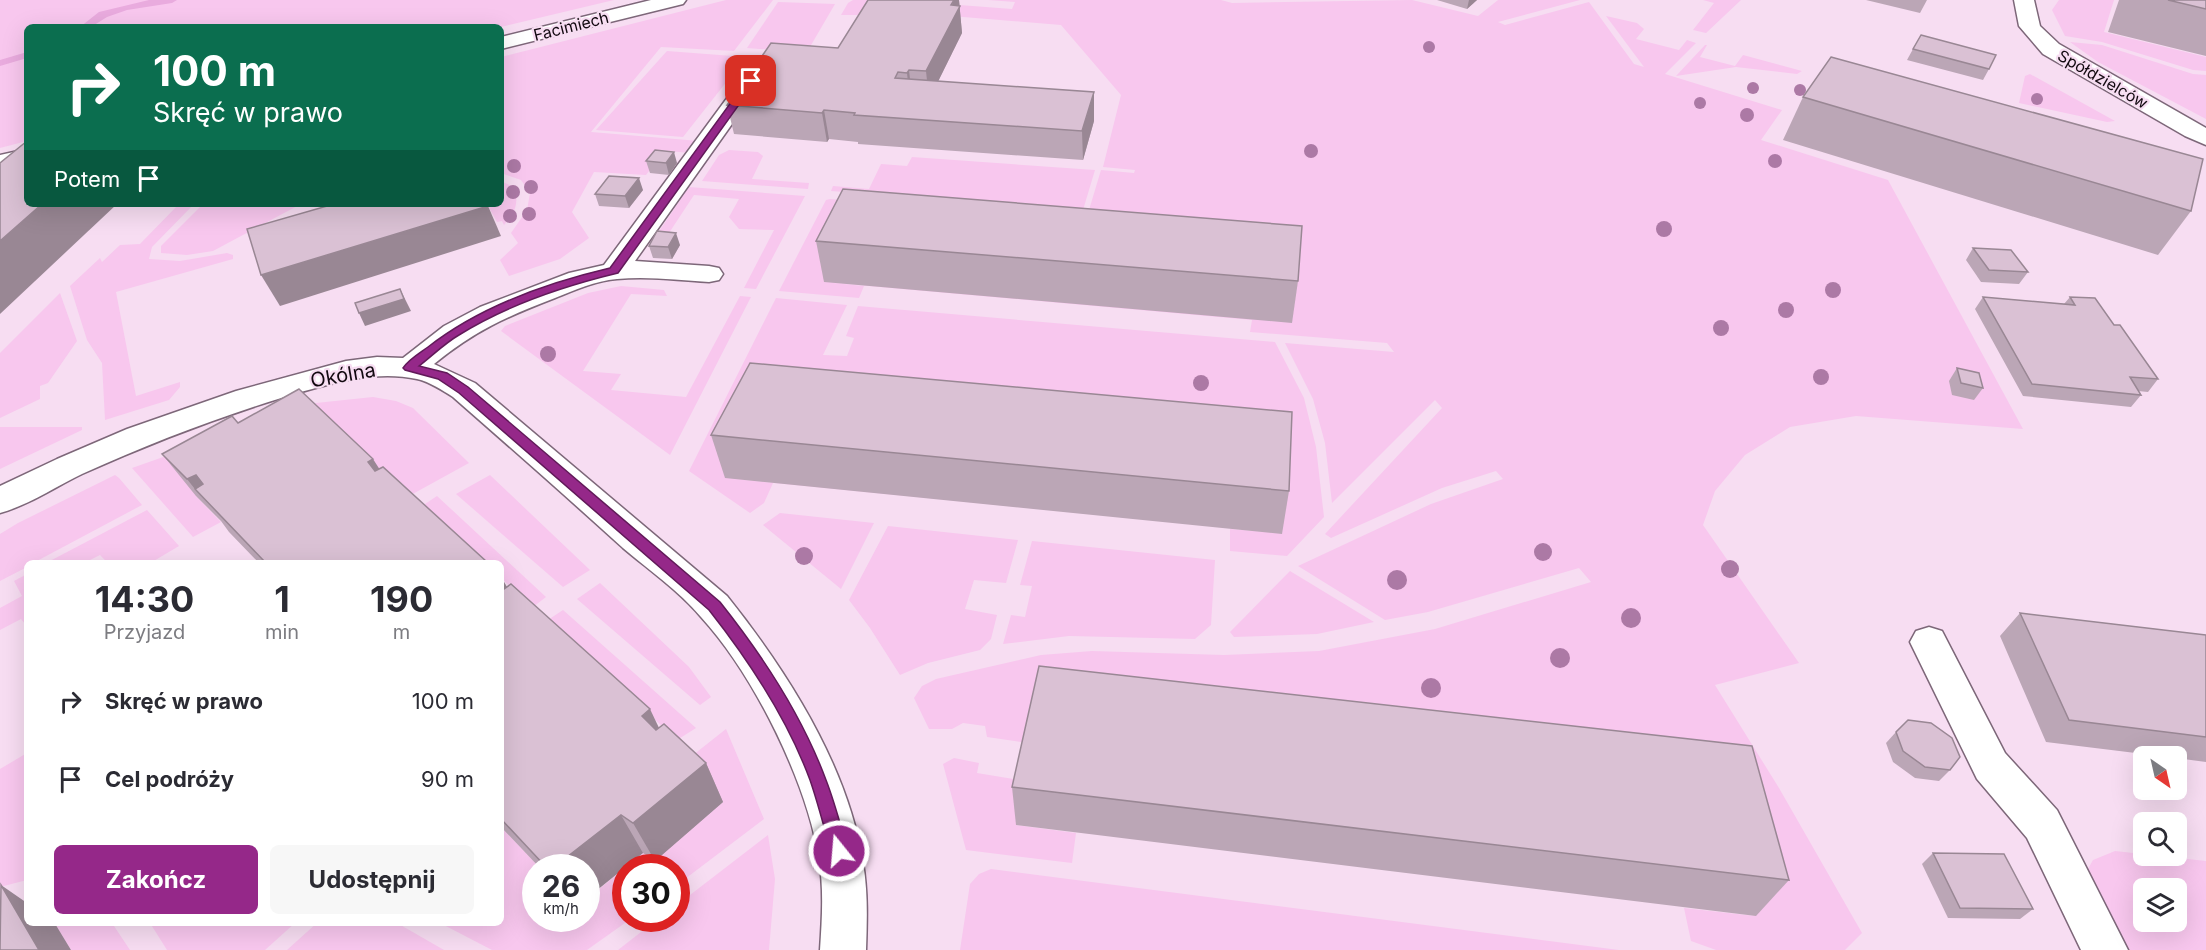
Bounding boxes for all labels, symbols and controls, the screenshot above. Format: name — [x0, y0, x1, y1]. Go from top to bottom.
street label: Facimiech — [531, 7, 611, 45]
text: 100 m — [153, 45, 276, 96]
street label: Spółdzielców — [2054, 45, 2152, 113]
icon: right — [54, 48, 132, 126]
pin — [725, 55, 776, 106]
icon: arrive — [734, 64, 767, 97]
text: Skręć w prawo — [153, 96, 343, 129]
icon: arrive — [132, 162, 165, 195]
text: Potem — [54, 166, 120, 192]
street label: Okólna — [309, 357, 377, 393]
text: 14:30 — [95, 577, 194, 621]
text: 1 — [274, 577, 290, 621]
text: 190 — [370, 577, 433, 621]
text: Przyjazd — [104, 620, 185, 644]
text: min — [265, 620, 299, 644]
text: m — [393, 620, 410, 644]
icon: right — [54, 685, 87, 718]
text: Skręć w prawo — [105, 688, 263, 714]
text: 100 m — [412, 688, 474, 714]
north arrow — [2133, 746, 2187, 800]
map controls — [2133, 746, 2187, 932]
icon: arrive — [54, 763, 87, 796]
text: Cel podróży — [105, 766, 234, 792]
text: 90 m — [421, 766, 474, 792]
button: search — [2133, 812, 2187, 866]
position arrow — [807, 819, 871, 883]
button: Zakończ — [54, 845, 258, 914]
button: Udostępnij — [270, 845, 474, 914]
speed limit sign: 30 — [612, 854, 690, 932]
text: 26 — [542, 868, 580, 904]
button: layers — [2133, 878, 2187, 932]
text: km/h — [543, 899, 579, 918]

